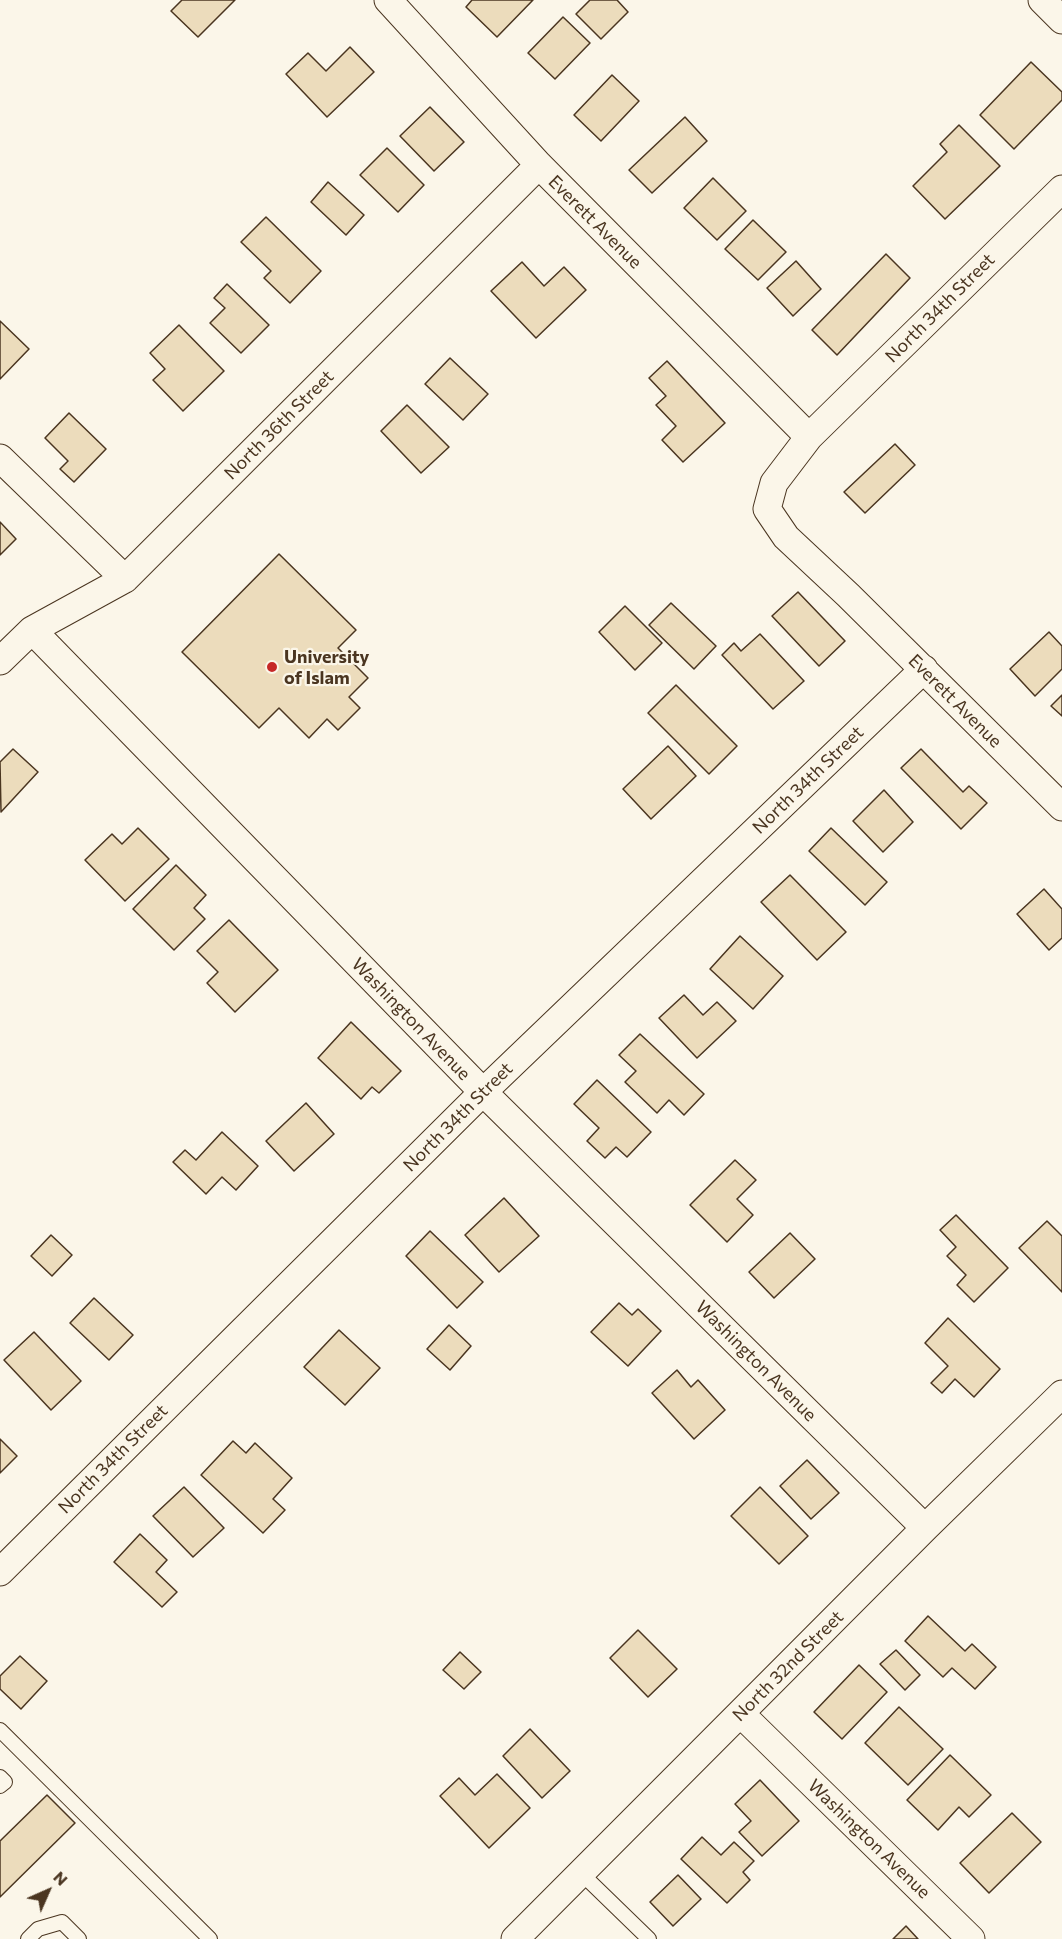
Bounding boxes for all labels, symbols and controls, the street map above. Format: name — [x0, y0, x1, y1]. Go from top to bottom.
street label: Everett Avenue — [544, 171, 646, 273]
street label: North 34th Street — [881, 249, 999, 367]
street label: North 36th Street — [220, 366, 338, 484]
place label: University of Islam — [284, 646, 369, 688]
street label: Everett Avenue — [904, 650, 1006, 752]
marker: University of Islam — [265, 660, 279, 674]
street label: North 34th Street — [748, 722, 868, 838]
street label: Washington Avenue — [347, 953, 475, 1085]
street label: North 34th Street — [399, 1058, 517, 1176]
street label: Washington Avenue — [691, 1296, 821, 1426]
street label: North 34th Street — [54, 1400, 172, 1518]
street label: North 32nd Street — [728, 1606, 848, 1726]
street label: Washington Avenue — [803, 1775, 935, 1903]
north arrow — [18, 1861, 78, 1921]
text: N — [50, 1867, 72, 1889]

